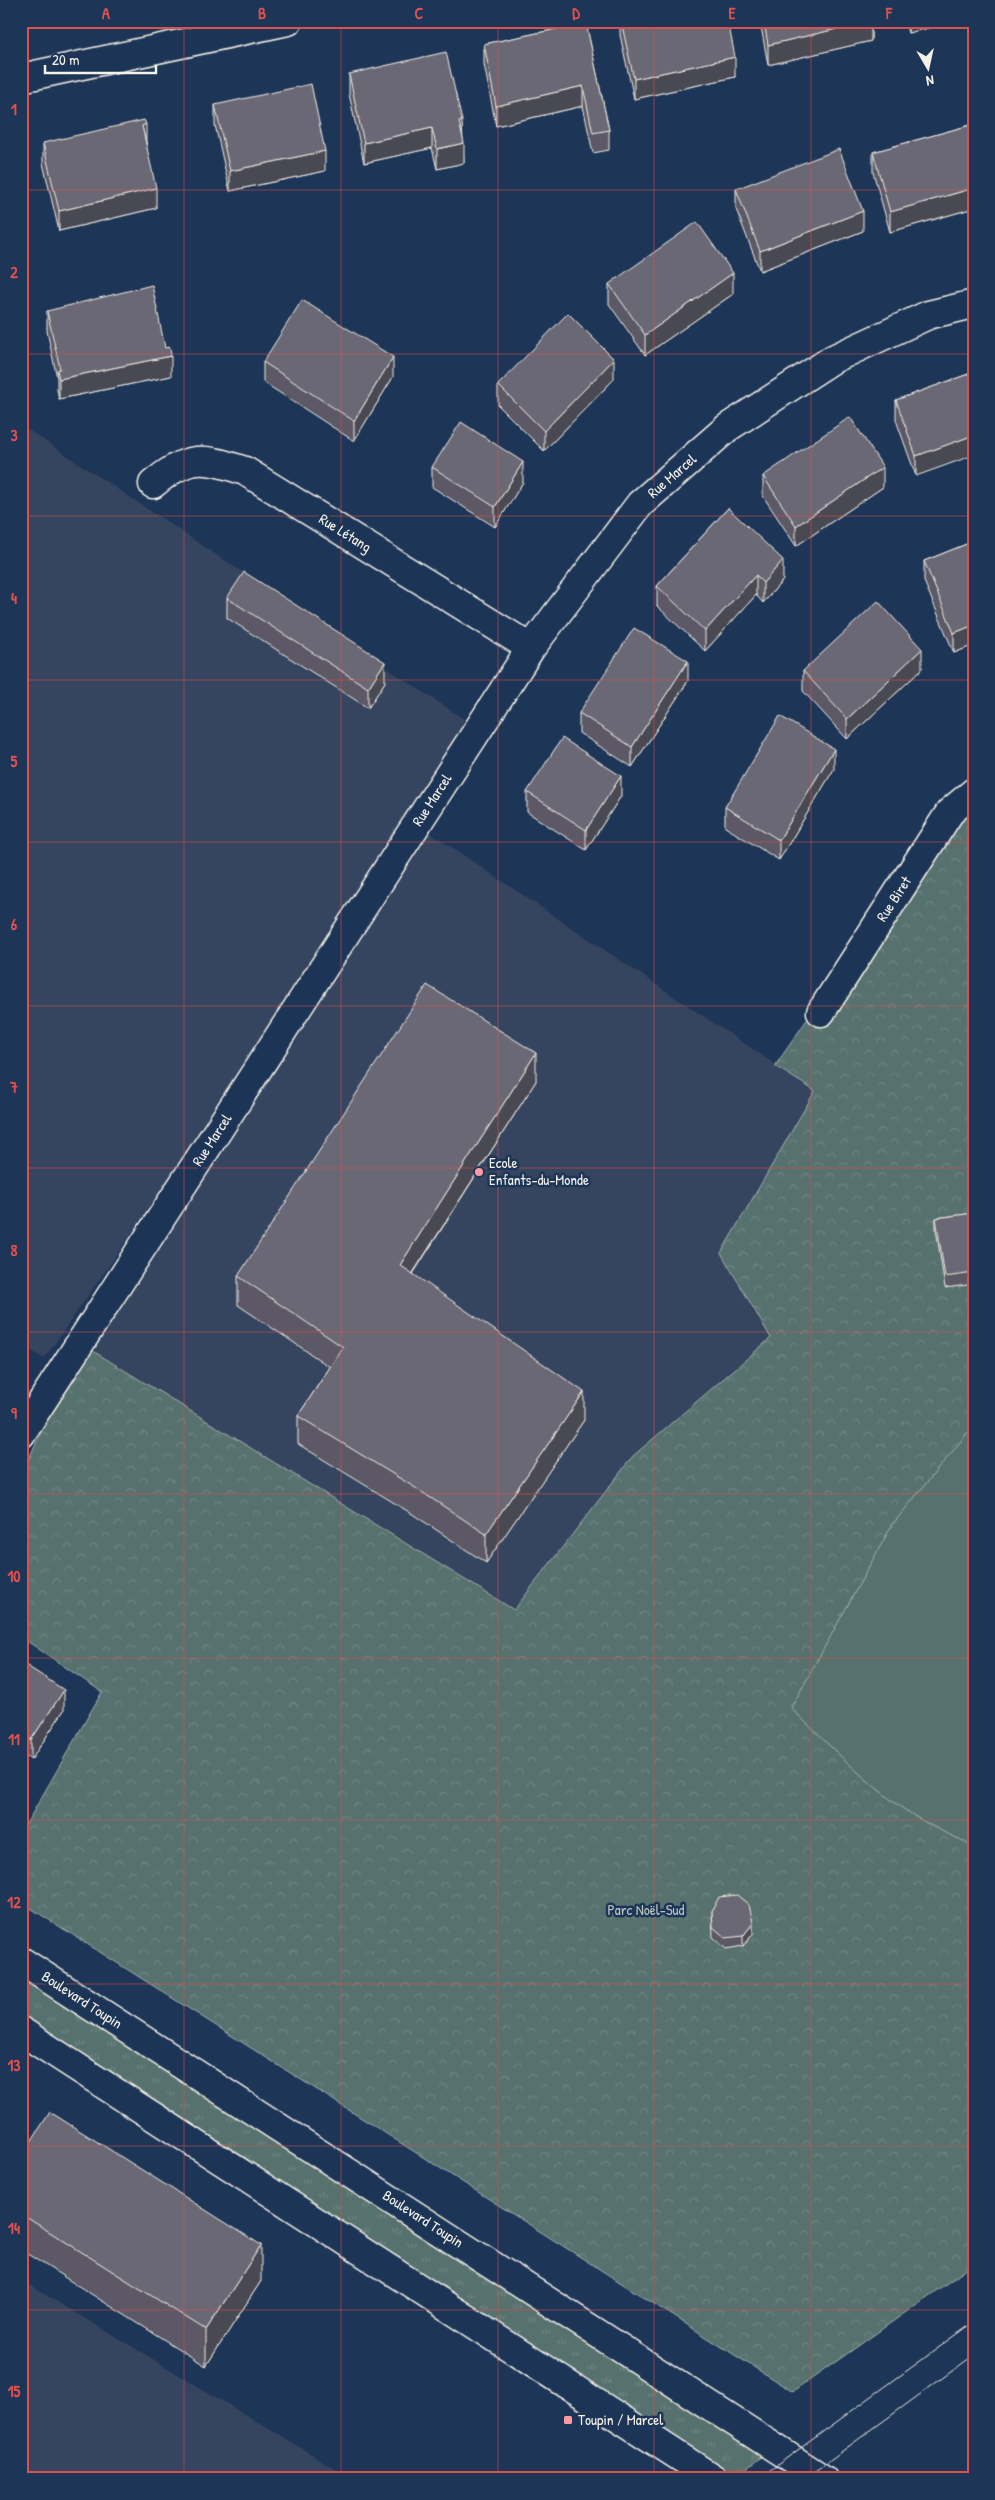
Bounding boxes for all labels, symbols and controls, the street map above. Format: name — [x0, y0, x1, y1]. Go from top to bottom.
text: A — [102, 2, 110, 24]
text: B — [258, 2, 266, 24]
text: C — [415, 2, 424, 24]
text: D — [572, 2, 580, 24]
text: E — [728, 2, 736, 24]
text: F — [885, 2, 893, 24]
scale bar — [45, 42, 156, 74]
north arrow — [902, 42, 952, 92]
text: 20 m — [52, 49, 79, 70]
text: N — [924, 71, 935, 91]
text: 1 — [11, 98, 17, 120]
text: 2 — [10, 261, 18, 283]
text: 3 — [10, 424, 18, 446]
street label: Rue Marcel — [643, 448, 701, 503]
street label: Rue Létang — [315, 508, 376, 557]
text: 4 — [11, 587, 17, 609]
text: 5 — [11, 750, 18, 772]
street label: Rue Marcel — [407, 769, 456, 830]
street label: Rue Biret — [871, 871, 916, 925]
text: 6 — [11, 913, 18, 935]
text: 7 — [9, 1076, 18, 1098]
street label: Rue Marcel — [187, 1109, 236, 1170]
place label: Ecole Enfants-du-Monde — [489, 1152, 589, 1190]
marker: Ecole Enfants-du-Monde — [473, 1166, 485, 1178]
text: 8 — [11, 1239, 18, 1261]
text: 9 — [11, 1402, 17, 1424]
text: 10 — [8, 1565, 20, 1587]
text: 11 — [8, 1728, 20, 1750]
text: 12 — [7, 1891, 21, 1913]
park label: Parc Noël-Sud — [608, 1899, 685, 1920]
street label: Boulevard Toupin — [38, 1966, 127, 2034]
text: 13 — [8, 2054, 20, 2076]
street label: Boulevard Toupin — [379, 2185, 468, 2253]
text: 14 — [8, 2217, 20, 2239]
text: 15 — [8, 2380, 21, 2402]
place label: Toupin / Marcel — [578, 2409, 663, 2430]
marker: Toupin / Marcel — [562, 2414, 574, 2426]

